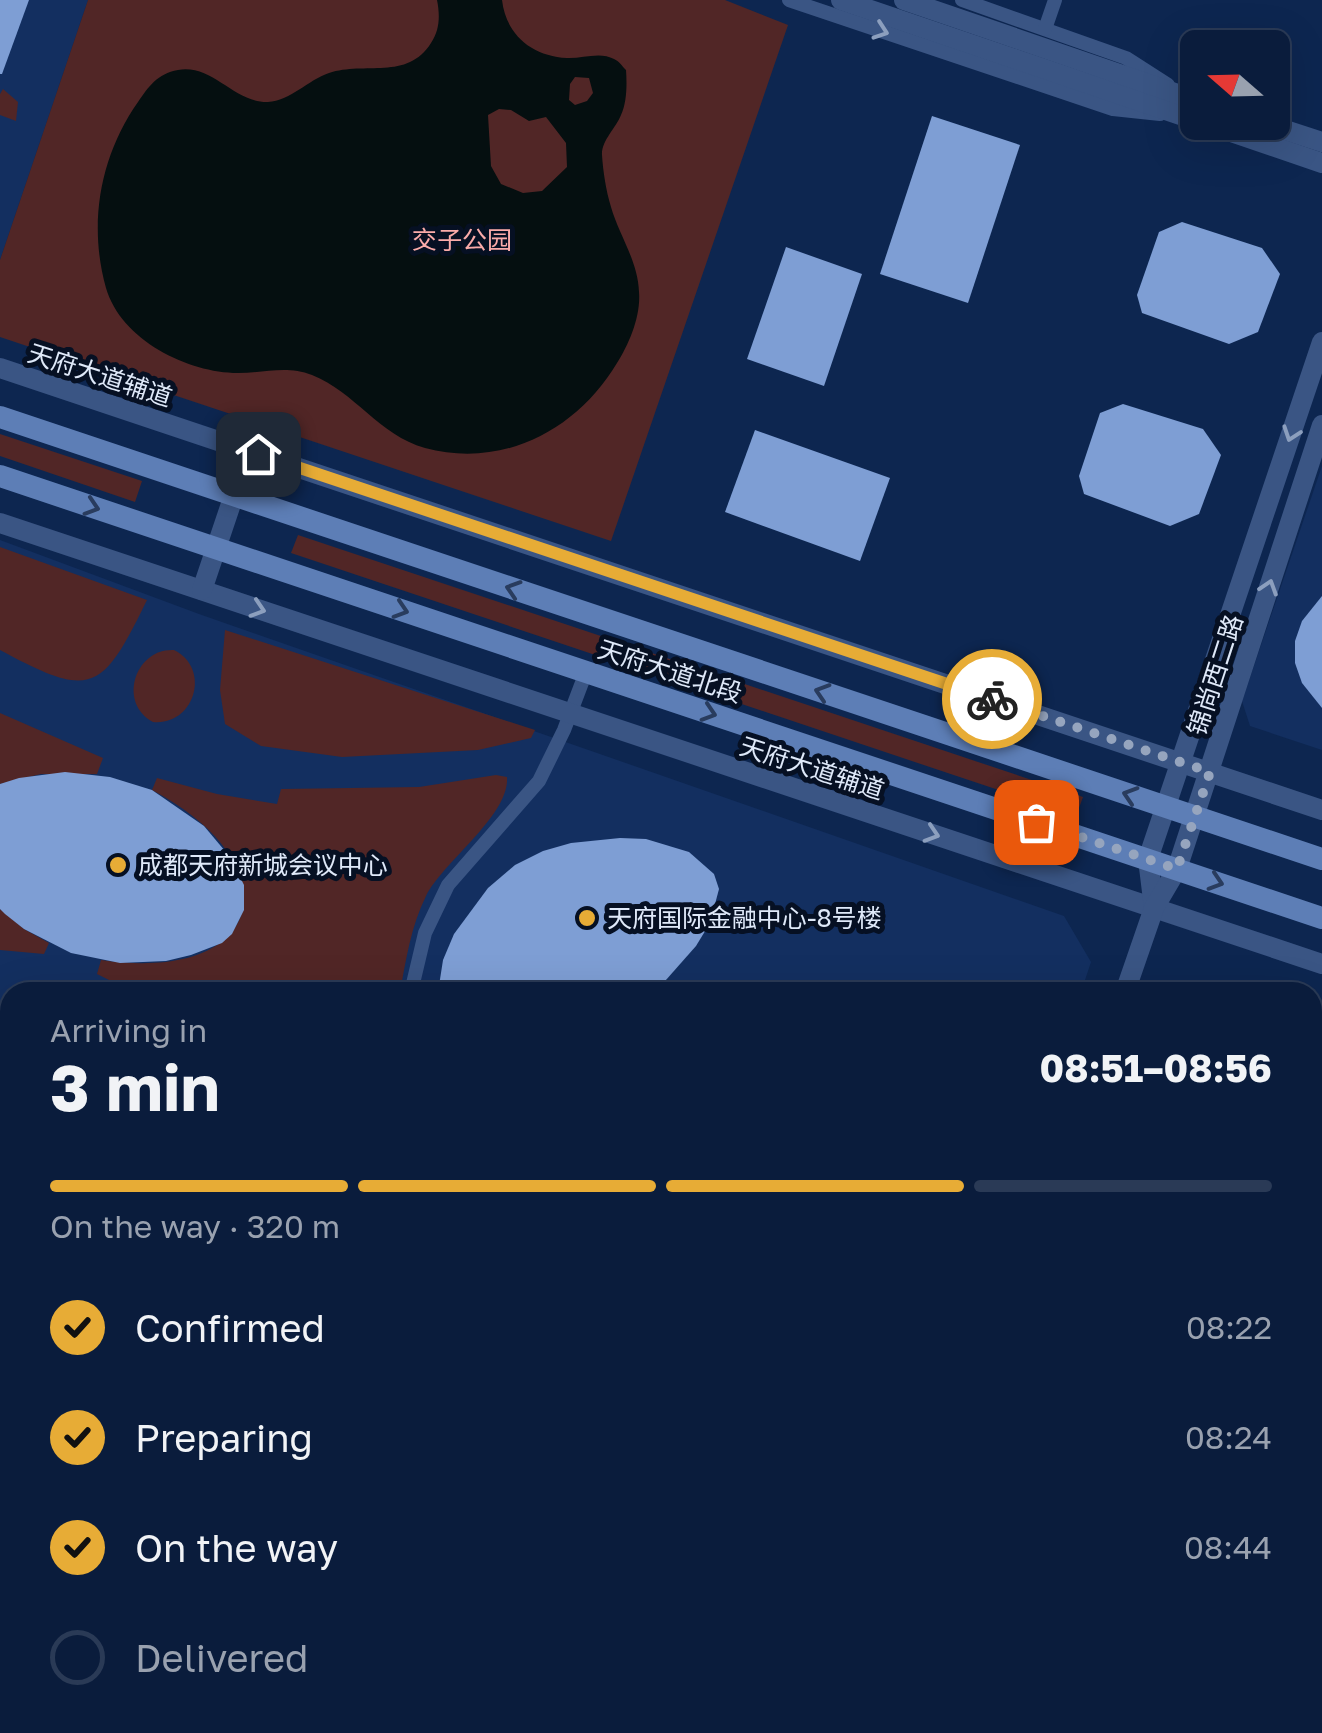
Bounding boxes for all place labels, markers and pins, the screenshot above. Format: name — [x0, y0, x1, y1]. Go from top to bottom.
pin — [216, 412, 301, 497]
pin — [994, 780, 1079, 865]
place label: 成都天府新城会议中心 — [138, 849, 388, 880]
marker: 成都天府新城会议中心 — [107, 854, 129, 876]
place label: 天府国际金融中心-8号楼 — [607, 902, 882, 933]
marker: 天府国际金融中心-8号楼 — [576, 907, 598, 929]

